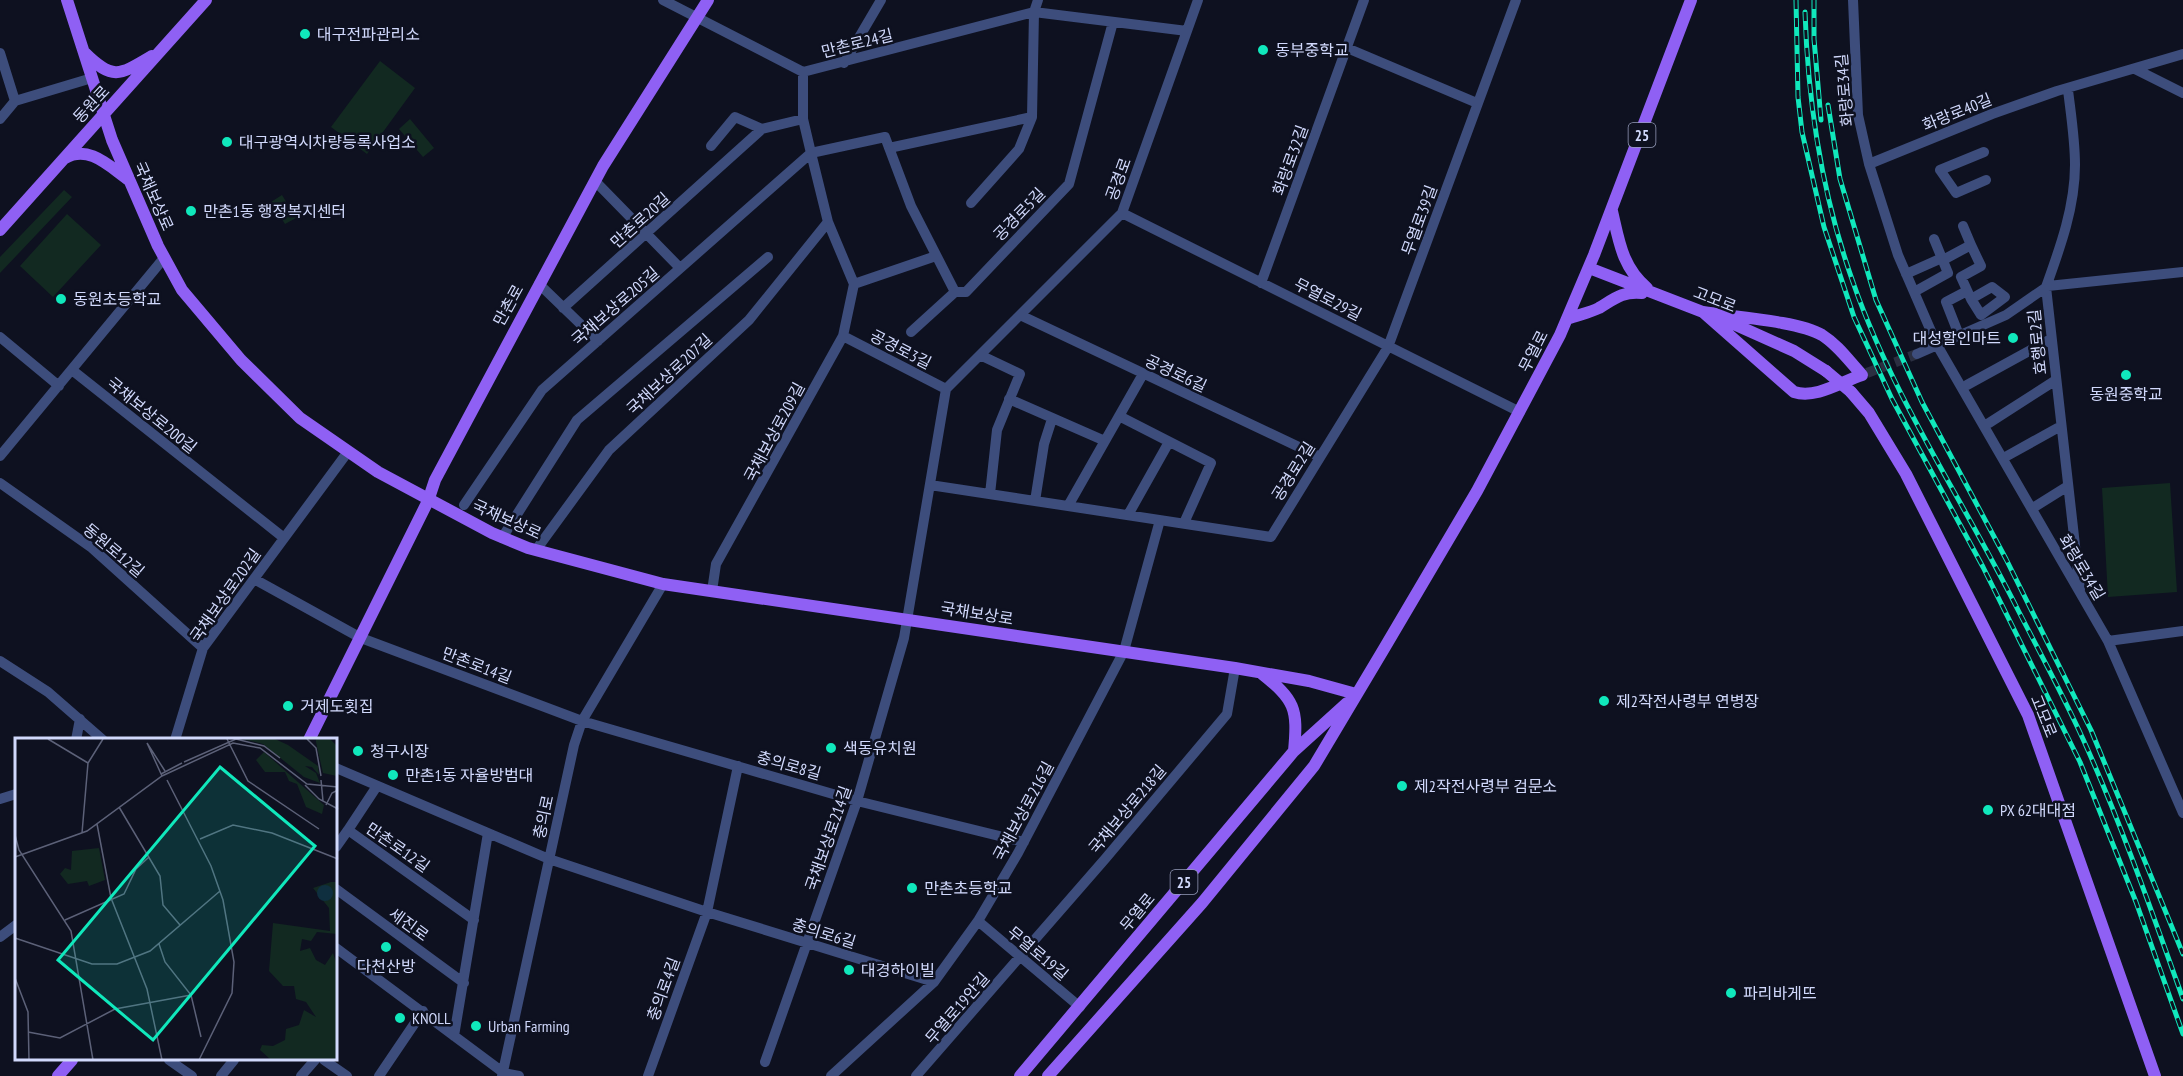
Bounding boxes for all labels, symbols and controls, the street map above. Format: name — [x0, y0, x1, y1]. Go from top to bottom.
place label: 대구전파관리소 — [317, 24, 420, 44]
street label: 만촌로24길 — [819, 24, 895, 62]
marker: 대구전파관리소 — [298, 27, 312, 41]
place label: 동부중학교 — [1275, 40, 1349, 60]
marker: 동부중학교 — [1256, 43, 1270, 57]
street label: 화랑로34길 — [1831, 53, 1857, 127]
street label: 동원로 — [69, 81, 114, 127]
street label: 화랑로40길 — [1919, 89, 1995, 135]
street label: 화랑로32길 — [1268, 122, 1312, 198]
road number: 25 — [1628, 123, 1656, 147]
place label: 대구광역시차량등록사업소 — [239, 132, 416, 152]
marker: 대구광역시차량등록사업소 — [220, 135, 234, 149]
street label: 공경로 — [1101, 155, 1135, 203]
street label: 국채보상로 — [130, 158, 178, 234]
street label: 무열로39길 — [1397, 182, 1441, 258]
street label: 공경로5길 — [989, 183, 1049, 245]
street label: 만촌로20길 — [606, 188, 674, 252]
place label: 만촌1동 행정복지센터 — [203, 201, 346, 221]
marker: 만촌1동 행정복지센터 — [184, 204, 198, 218]
street label: 국채보상로205길 — [567, 262, 663, 350]
street label: 무열로29길 — [1291, 273, 1365, 325]
street label: 만촌로 — [489, 281, 528, 329]
street label: 고모로 — [1691, 282, 1739, 316]
place label: 동원초등학교 — [73, 289, 161, 309]
marker: 동원초등학교 — [54, 292, 68, 306]
street label: 효행로2길 — [2024, 308, 2050, 376]
street label: 공경로3길 — [867, 325, 935, 373]
street label: 무열로 — [1514, 327, 1552, 375]
place label: 대성할인마트 — [1913, 328, 2001, 348]
street label: 국채보상로207길 — [622, 329, 716, 419]
marker: 대성할인마트 — [2006, 331, 2020, 345]
street label: 공경로6길 — [1142, 350, 1210, 396]
marker: 동원중학교 — [2119, 368, 2133, 382]
street label: 국채보상로200길 — [103, 373, 201, 457]
street label: 국채보상로209길 — [739, 379, 809, 485]
place label: 동원중학교 — [2089, 384, 2163, 404]
street label: 공경로2길 — [1267, 438, 1319, 504]
street label: 국채보상로 — [469, 495, 545, 543]
street label: 동원로12길 — [80, 519, 148, 581]
street label: 화랑로34길 — [2055, 530, 2109, 604]
street label: 국채보상로202길 — [185, 544, 265, 646]
street label: 국채보상로 — [939, 597, 1015, 629]
street label: 만촌로14길 — [439, 643, 515, 687]
place label: 제2작전사령부 연병장 — [1616, 691, 1759, 711]
street label: 고모로 — [2026, 692, 2062, 740]
marker: 제2작전사령부 연병장 — [1597, 694, 1611, 708]
place label: 거제도횟집 — [300, 696, 374, 716]
marker: 거제도횟집 — [281, 699, 295, 713]
inset map — [15, 738, 338, 1061]
place label: 색동유치원 — [843, 738, 917, 758]
place label: 청구시장 — [370, 741, 429, 761]
marker: 색동유치원 — [824, 741, 838, 755]
marker: 청구시장 — [351, 744, 365, 758]
street label: 충의로8길 — [754, 746, 824, 784]
street label: 국채보상로216길 — [988, 758, 1058, 864]
street label: 국채보상로218길 — [1084, 760, 1170, 858]
place label: 만촌1동 자율방범대 — [405, 765, 533, 785]
marker: 만촌1동 자율방범대 — [386, 768, 400, 782]
place label: 제2작전사령부 검문소 — [1414, 776, 1557, 796]
marker: 제2작전사령부 검문소 — [1395, 779, 1409, 793]
street label: 국채보상로214길 — [801, 783, 855, 893]
street label: 충의로 — [529, 793, 557, 841]
place label: PX 62대대점 — [2000, 800, 2076, 820]
marker: PX 62대대점 — [1981, 803, 1995, 817]
street label: 만촌로12길 — [362, 818, 434, 876]
road number: 25 — [1170, 870, 1198, 894]
place label: 만촌초등학교 — [924, 878, 1012, 898]
marker: 만촌초등학교 — [905, 881, 919, 895]
street label: 무열로 — [1115, 888, 1159, 935]
street label: 세진로 — [385, 903, 433, 945]
street label: 충의로6길 — [789, 914, 859, 952]
street label: 무열로19길 — [1004, 922, 1072, 984]
marker: 다천산방 — [379, 940, 393, 954]
street label: 충의로4길 — [642, 955, 684, 1023]
place label: 다천산방 — [357, 956, 416, 976]
place label: 대경하이빌 — [861, 960, 935, 980]
marker: 대경하이빌 — [842, 963, 856, 977]
street label: 무열로19안길 — [921, 968, 993, 1048]
place label: 파리바게뜨 — [1743, 983, 1817, 1003]
marker: 파리바게뜨 — [1724, 986, 1738, 1000]
place label: KNOLL — [412, 1008, 451, 1028]
marker: KNOLL — [393, 1011, 407, 1025]
place label: Urban Farming — [488, 1016, 570, 1036]
marker: Urban Farming — [469, 1019, 483, 1033]

